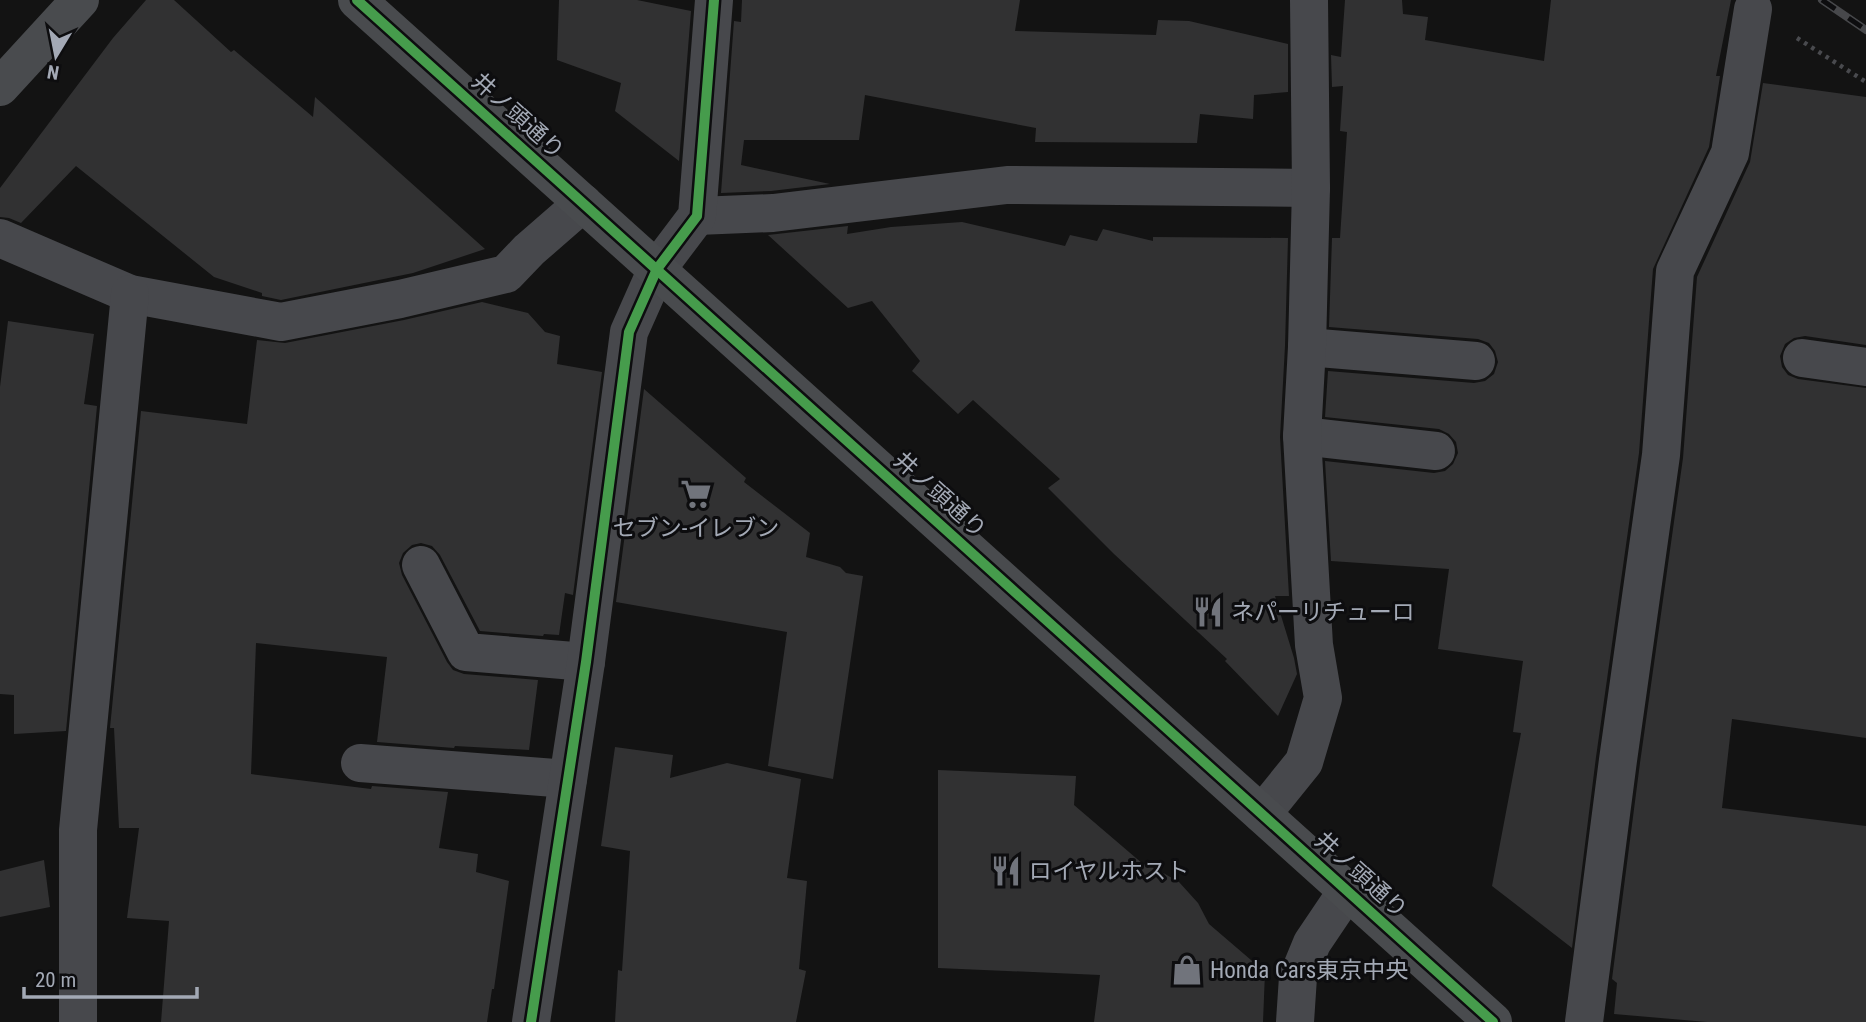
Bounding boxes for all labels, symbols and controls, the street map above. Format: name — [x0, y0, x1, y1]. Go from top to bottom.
north arrow — [21, 21, 91, 91]
text: N — [45, 60, 61, 85]
street label: 井ノ頭通り — [466, 67, 570, 165]
street label: 井ノ頭通り — [888, 446, 992, 544]
supermarket icon: セブン-イレブン — [679, 477, 713, 511]
place label: セブン-イレブン — [613, 515, 779, 542]
restaurant icon: ネパーリチューロ — [1191, 595, 1225, 629]
place label: ネパーリチューロ — [1231, 599, 1415, 626]
street label: 井ノ頭通り — [1309, 826, 1413, 924]
restaurant icon: ロイヤルホスト — [989, 854, 1023, 888]
place label: ロイヤルホスト — [1029, 858, 1189, 885]
shop icon: Honda Cars東京中央 — [1170, 953, 1204, 987]
scale bar — [24, 956, 198, 1000]
place label: Honda Cars東京中央 — [1210, 957, 1408, 984]
text: 20 m — [35, 968, 76, 992]

